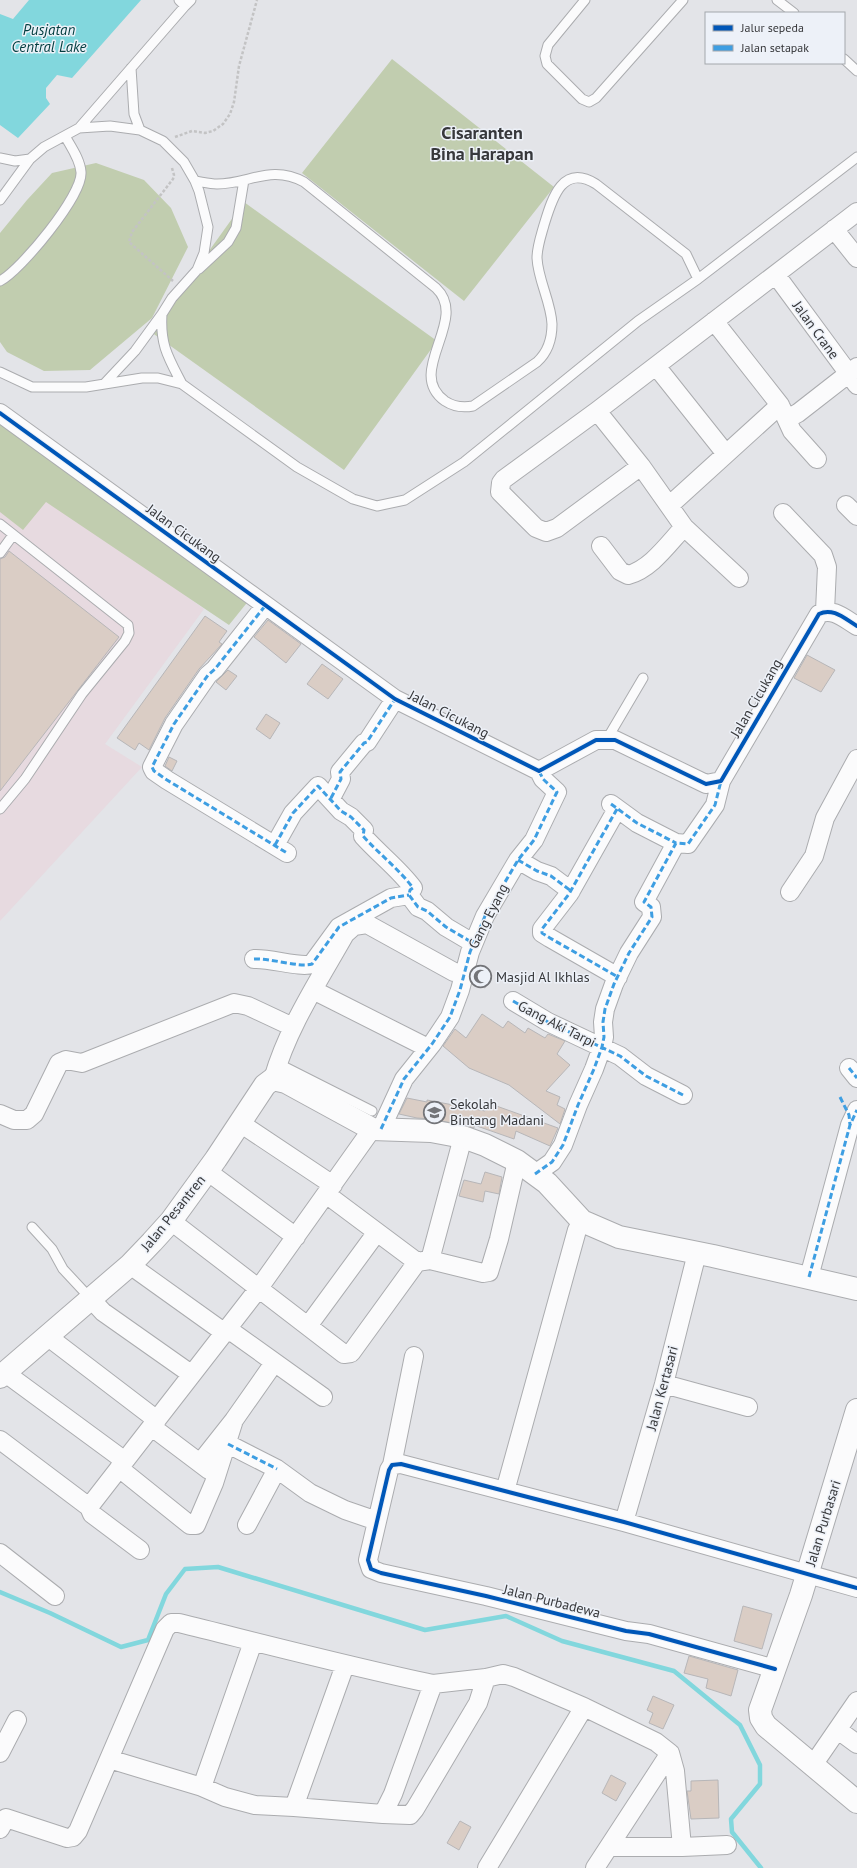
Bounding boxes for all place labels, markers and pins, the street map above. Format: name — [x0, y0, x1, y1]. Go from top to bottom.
mosque icon: Masjid Al Ikhlas — [468, 964, 494, 990]
place label: Masjid Al Ikhlas — [496, 968, 590, 986]
place label: Sekolah Bintang Madani — [450, 1095, 544, 1129]
school or university icon: Sekolah Bintang Madani — [421, 1099, 447, 1125]

